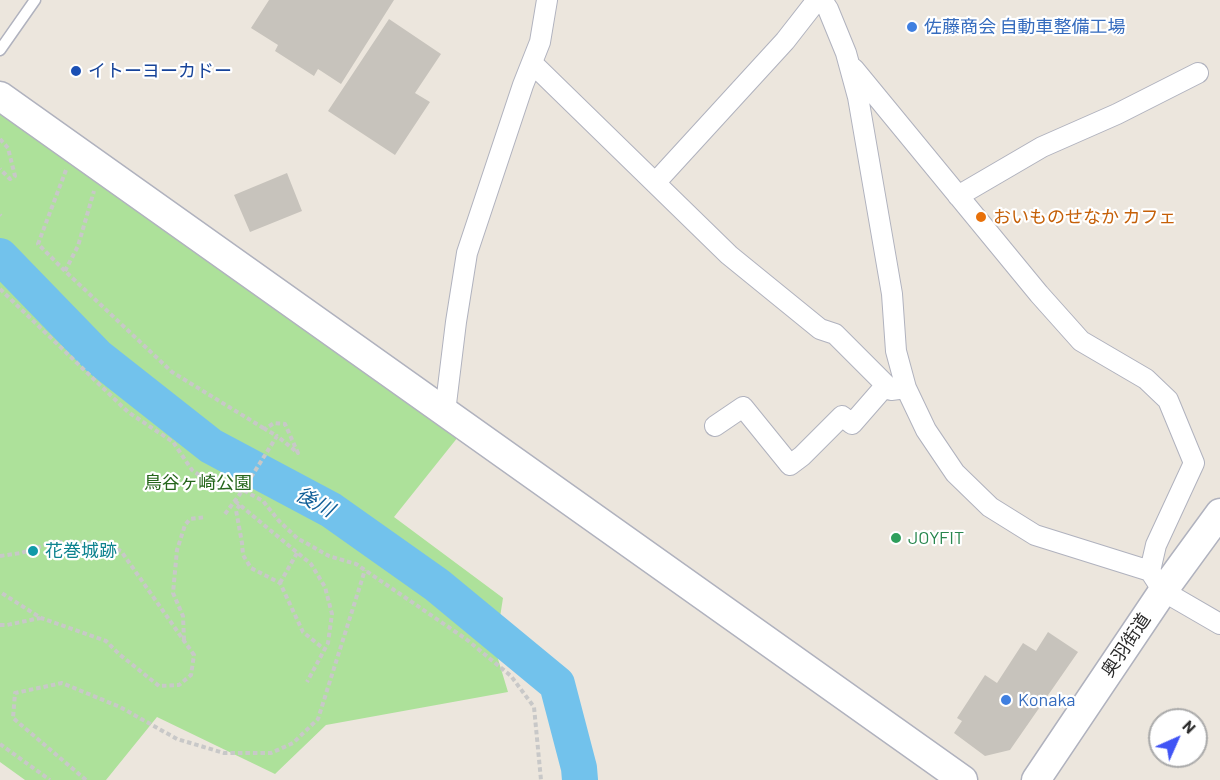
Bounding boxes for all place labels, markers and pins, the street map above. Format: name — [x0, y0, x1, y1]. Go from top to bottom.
place label: 佐藤商会 自動車整備工場 — [924, 16, 1126, 38]
marker: 佐藤商会 自動車整備工場 — [905, 20, 919, 34]
place label: イトーヨーカドー — [88, 60, 232, 82]
marker: イトーヨーカドー — [69, 64, 83, 78]
place label: おいものせなか カフェ — [993, 206, 1177, 228]
marker: おいものせなか カフェ — [974, 210, 988, 224]
place label: JOYFIT — [908, 527, 964, 549]
marker: JOYFIT — [889, 531, 903, 545]
place label: 花巻城跡 — [45, 540, 117, 562]
marker: 花巻城跡 — [26, 544, 40, 558]
place label: Konaka — [1018, 689, 1075, 711]
marker: Konaka — [999, 693, 1013, 707]

